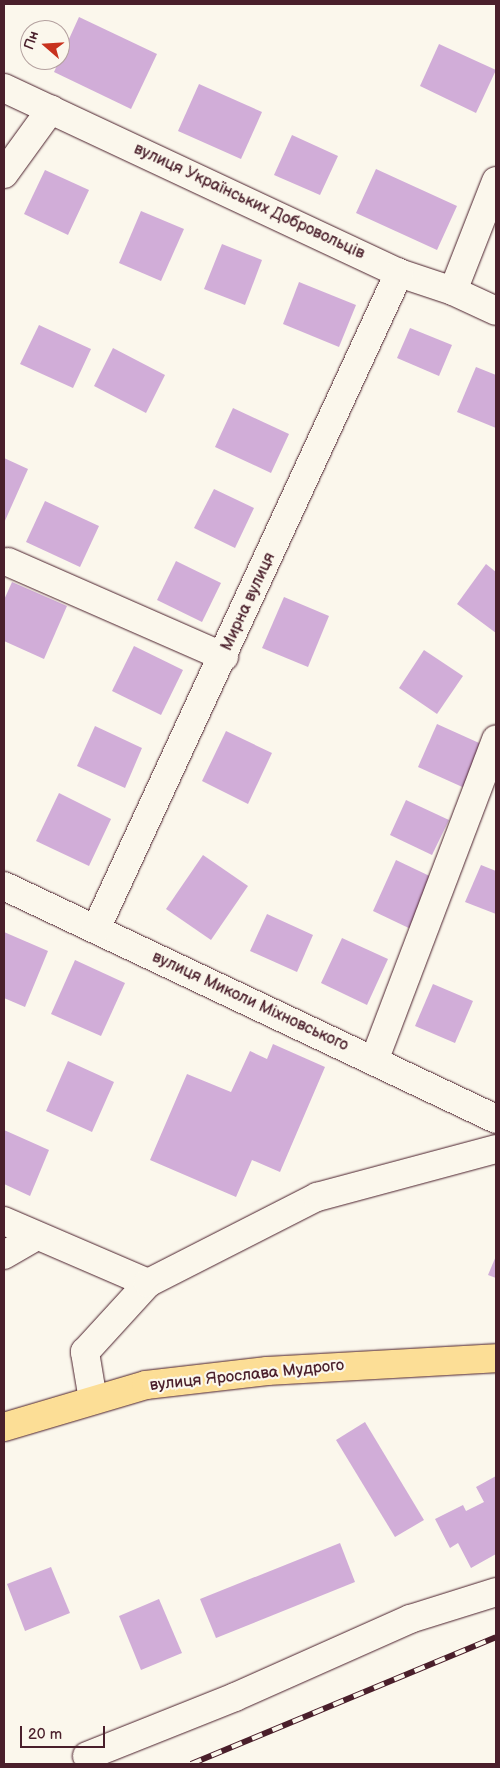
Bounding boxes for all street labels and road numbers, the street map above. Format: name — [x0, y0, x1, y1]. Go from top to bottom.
street label: вулиця Українських Добровольців — [130, 140, 368, 264]
street label: Мирна вулиця — [218, 550, 280, 654]
street label: вулиця Миколи Міхновського — [149, 948, 351, 1056]
street label: вулиця Ярослава Мудрого — [149, 1356, 345, 1396]

